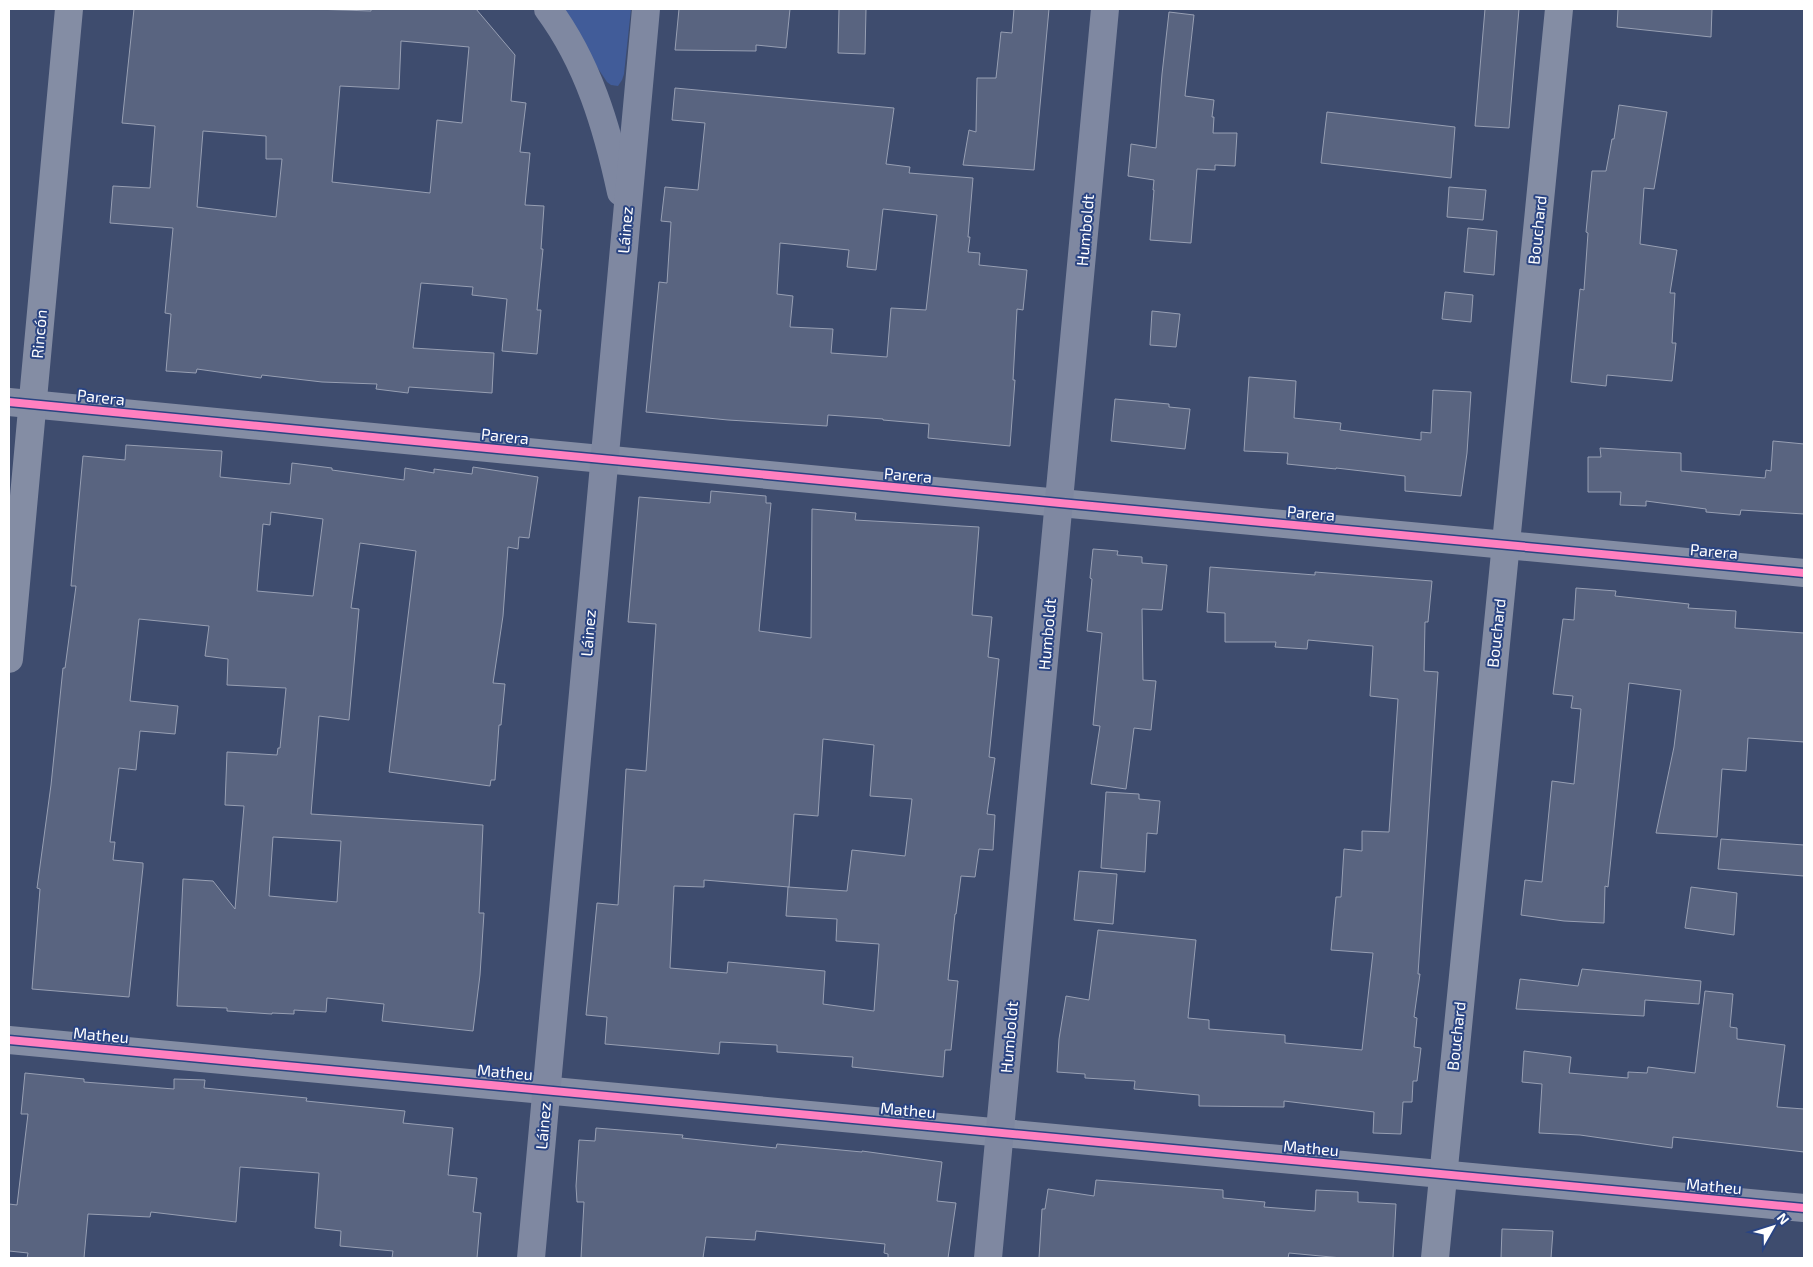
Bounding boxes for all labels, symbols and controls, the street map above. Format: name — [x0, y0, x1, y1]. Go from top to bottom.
street label: Humboldt — [1072, 193, 1097, 267]
street label: Bouchard — [1523, 194, 1550, 265]
street label: Láinez — [613, 206, 636, 254]
street label: Rincón — [27, 309, 50, 359]
street label: Parera — [76, 385, 126, 408]
street label: Parera — [480, 424, 530, 447]
street label: Parera — [883, 463, 933, 486]
street label: Parera — [1286, 501, 1336, 524]
street label: Parera — [1689, 539, 1739, 562]
street label: Humboldt — [1034, 597, 1059, 671]
street label: Bouchard — [1482, 597, 1509, 668]
street label: Láinez — [576, 609, 599, 657]
street label: Humboldt — [996, 1000, 1021, 1074]
street label: Bouchard — [1442, 1000, 1469, 1071]
street label: Matheu — [72, 1023, 130, 1046]
street label: Matheu — [476, 1060, 534, 1083]
street label: Matheu — [879, 1098, 937, 1121]
street label: Láinez — [531, 1102, 554, 1150]
street label: Matheu — [1282, 1136, 1340, 1159]
street label: Matheu — [1685, 1174, 1743, 1197]
north arrow — [1748, 1202, 1798, 1252]
text: N — [1774, 1209, 1793, 1228]

